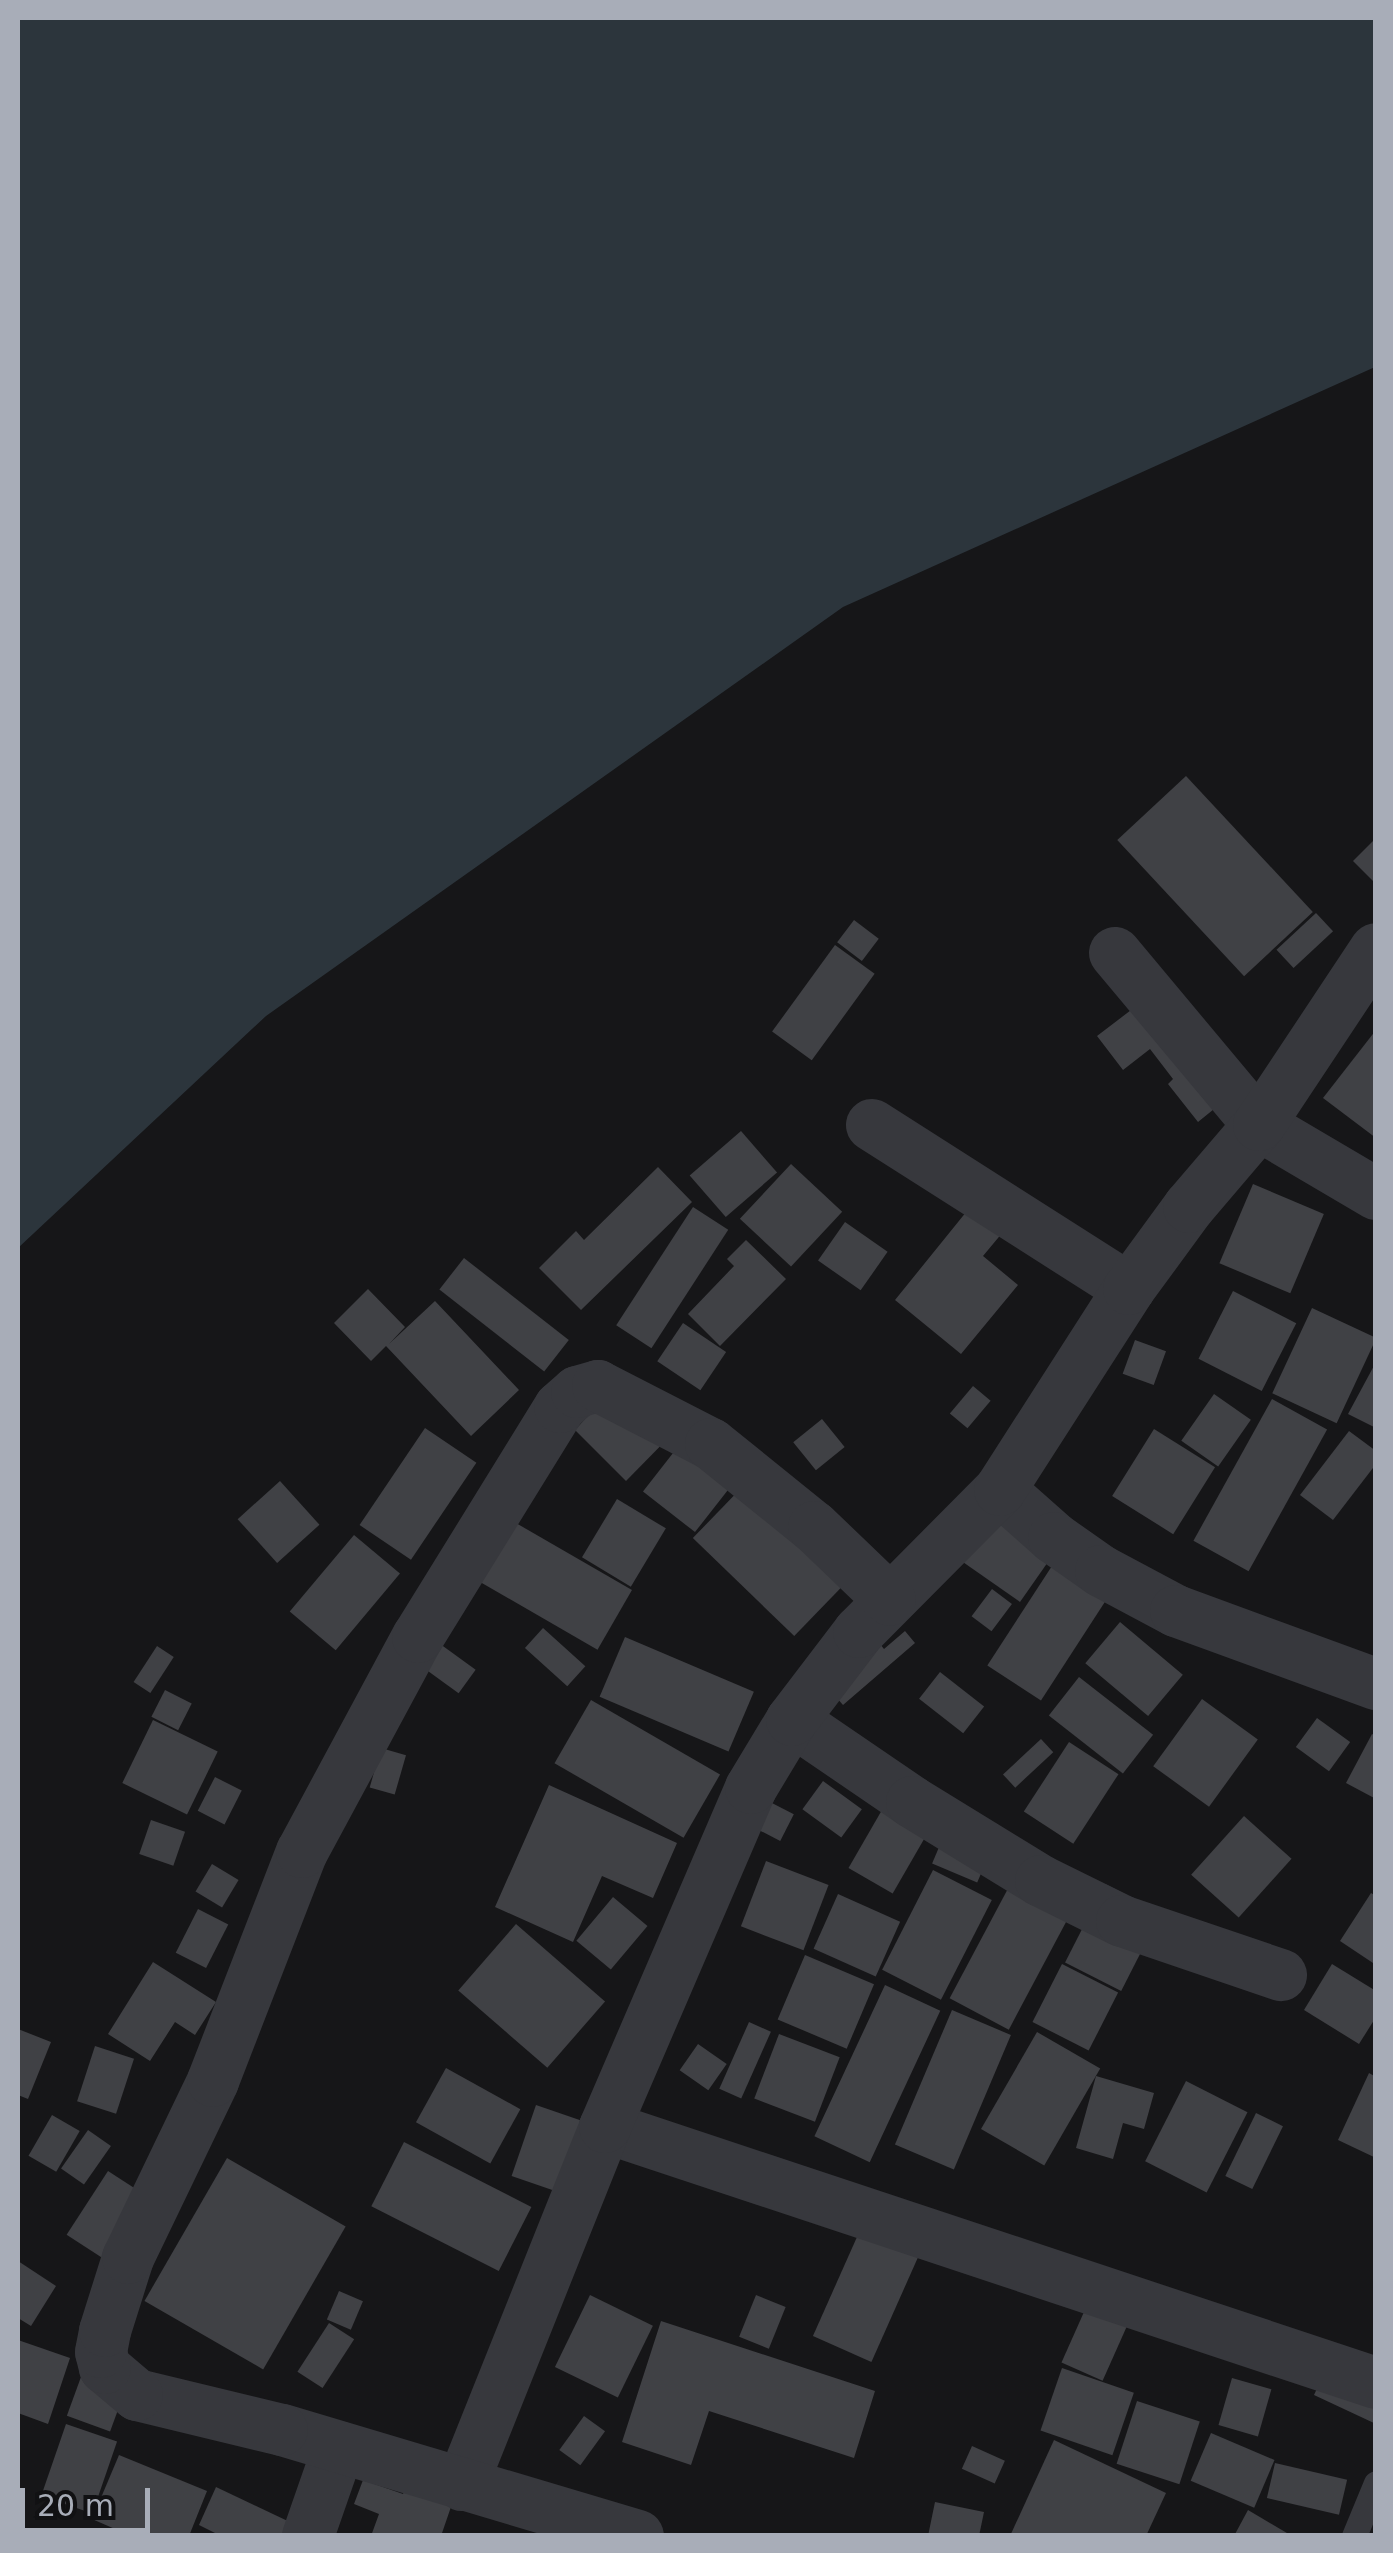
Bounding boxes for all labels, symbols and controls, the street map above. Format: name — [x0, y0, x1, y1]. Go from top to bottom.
scale bar — [25, 2468, 155, 2530]
text: 20 m — [37, 2488, 114, 2523]

